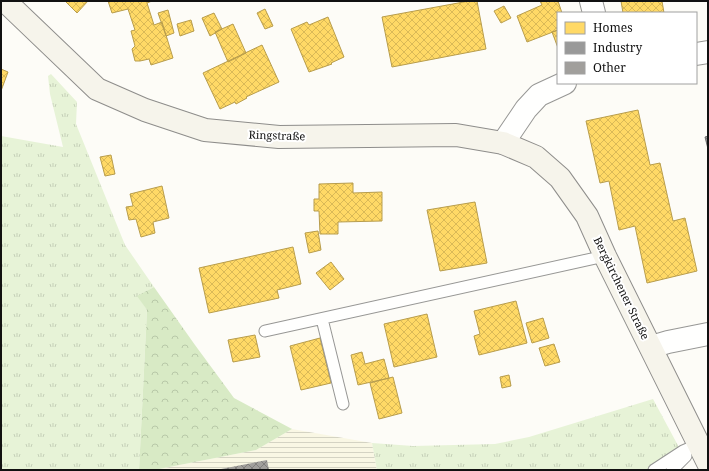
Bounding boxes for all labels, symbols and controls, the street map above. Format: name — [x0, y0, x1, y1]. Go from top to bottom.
legend — [557, 12, 697, 84]
text: Homes — [593, 19, 633, 36]
text: Industry — [593, 39, 642, 56]
text: Other — [593, 59, 626, 76]
street label: Ringstraße — [248, 127, 306, 143]
street label: Bergkirchener Straße — [591, 234, 653, 342]

